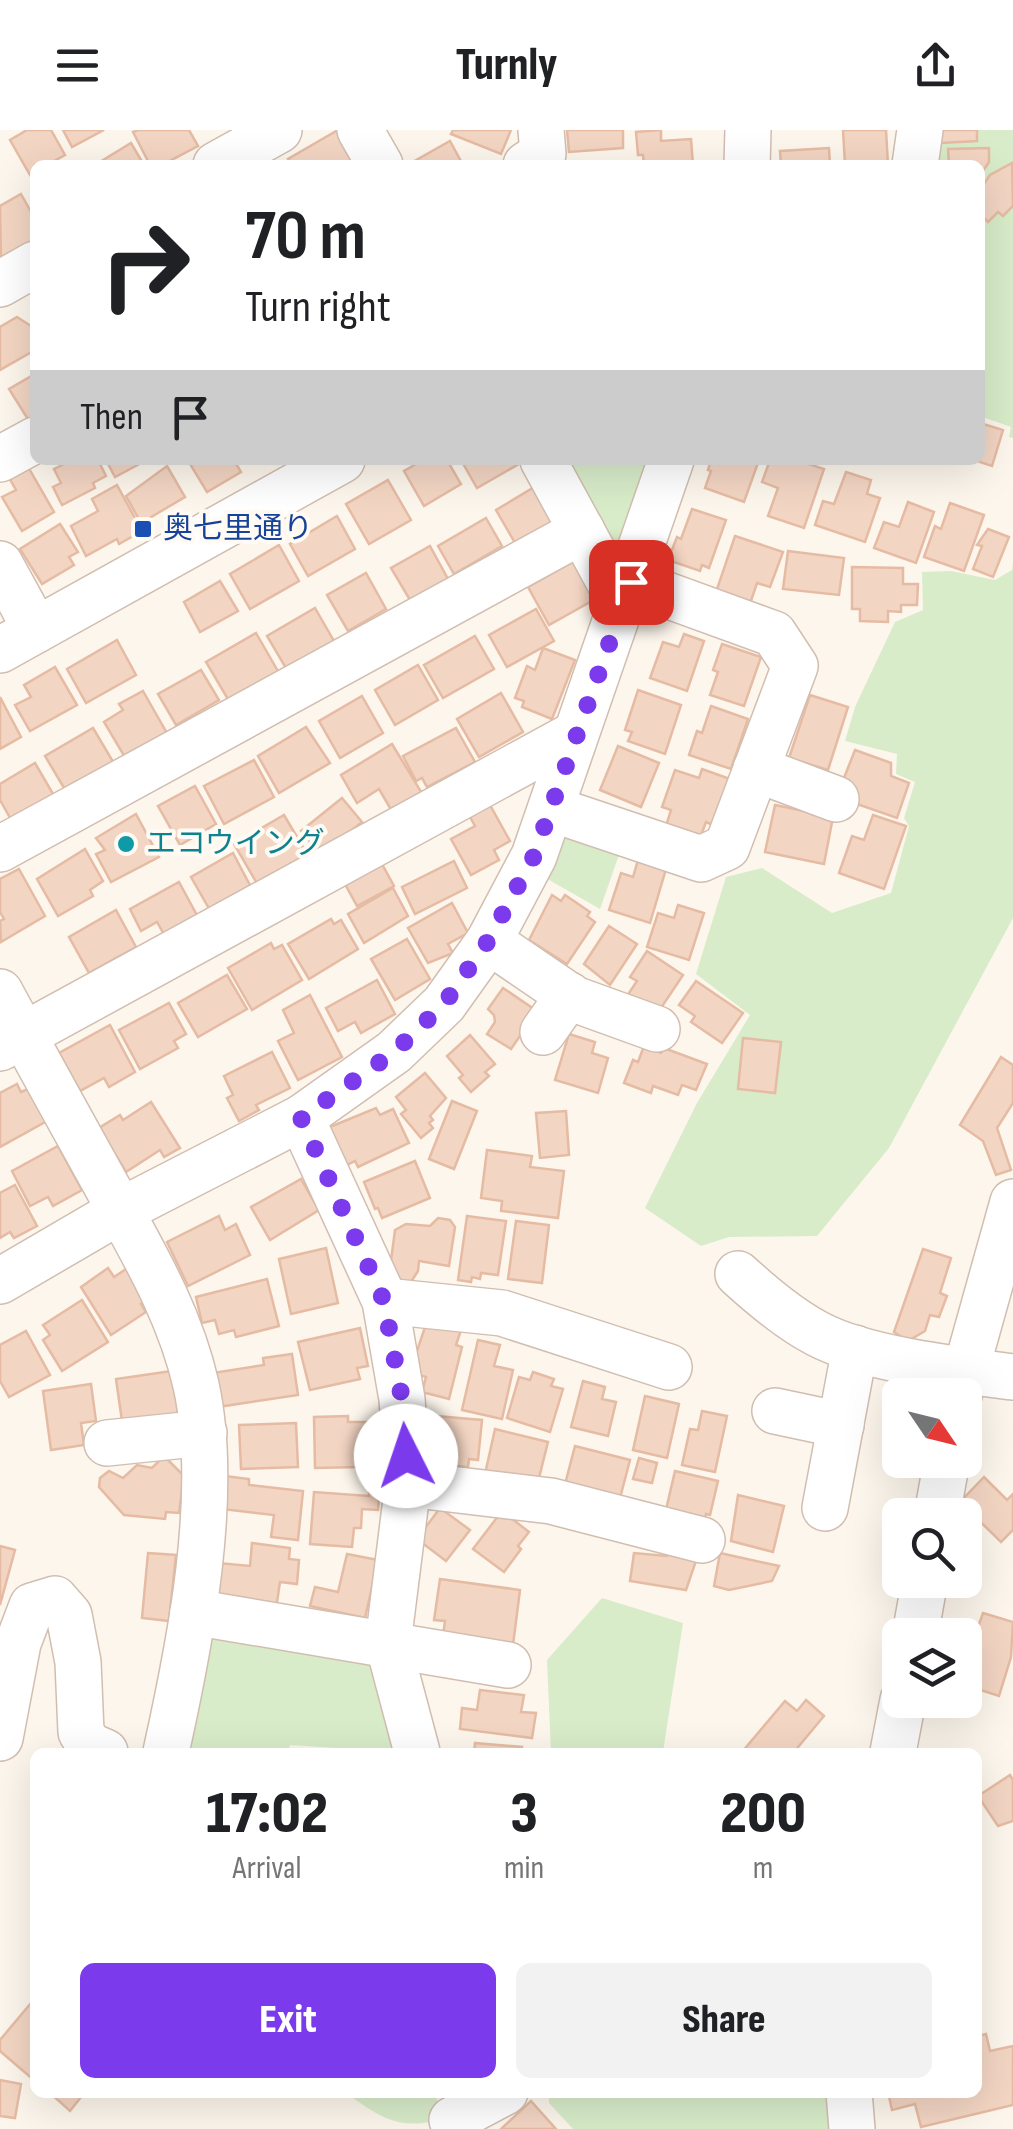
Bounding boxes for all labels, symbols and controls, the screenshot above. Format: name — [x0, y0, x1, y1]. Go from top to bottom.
icon: menu — [50, 38, 105, 93]
text: Turnly — [456, 38, 557, 93]
icon: share — [908, 38, 963, 93]
text: 70 m — [245, 195, 366, 279]
icon: right — [80, 200, 210, 330]
text: Turn right — [245, 280, 391, 335]
icon: arrive — [163, 390, 218, 445]
text: Then — [80, 395, 143, 440]
place label: 奥七里通り — [163, 511, 313, 547]
marker: 奥七里通り — [132, 518, 154, 540]
pin — [589, 540, 674, 625]
icon: arrive — [604, 555, 659, 610]
place label: エコウイング — [146, 826, 325, 862]
marker: エコウイング — [115, 833, 137, 855]
north arrow — [882, 1378, 982, 1478]
map controls — [882, 1378, 982, 1718]
position arrow — [354, 1404, 458, 1508]
button: search — [882, 1498, 982, 1598]
button: layers — [882, 1618, 982, 1718]
text: 17:02 — [206, 1778, 328, 1850]
text: 3 — [510, 1778, 538, 1850]
text: 200 — [720, 1778, 806, 1850]
text: Arrival — [233, 1849, 301, 1888]
text: min — [504, 1849, 544, 1888]
text: m — [753, 1849, 773, 1888]
button: Exit — [80, 1963, 496, 2078]
button: Share — [516, 1963, 932, 2078]

